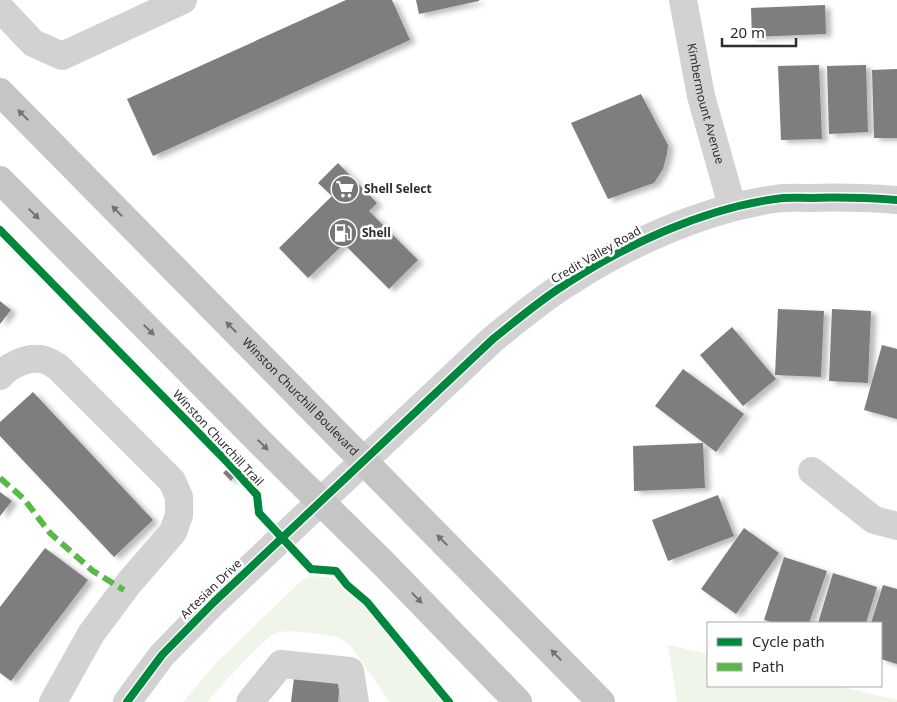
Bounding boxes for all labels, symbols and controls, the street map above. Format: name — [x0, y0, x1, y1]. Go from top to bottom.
scale bar — [722, 15, 796, 47]
text: 20 m — [730, 22, 765, 42]
street label: Kimbermount Avenue — [683, 42, 729, 166]
one-way arrow — [17, 109, 29, 121]
supermarket icon: Shell Select — [330, 174, 360, 204]
place label: Shell Select — [364, 180, 432, 197]
one-way arrow — [112, 205, 124, 217]
one-way arrow — [28, 208, 40, 220]
fuel station icon: Shell — [328, 218, 358, 248]
street label: Credit Valley Road — [548, 222, 644, 287]
place label: Shell — [362, 224, 391, 241]
one-way arrow — [226, 321, 238, 333]
one-way arrow — [143, 324, 155, 336]
street label: Winston Churchill Boulevard — [239, 334, 363, 459]
street label: Winston Churchill Trail — [169, 386, 268, 490]
one-way arrow — [257, 439, 269, 451]
one-way arrow — [436, 534, 448, 546]
street label: Artesian Drive — [176, 555, 245, 622]
one-way arrow — [411, 592, 423, 604]
legend — [707, 622, 882, 687]
text: Cycle path — [752, 631, 825, 651]
one-way arrow — [550, 650, 562, 662]
text: Path — [752, 656, 784, 676]

